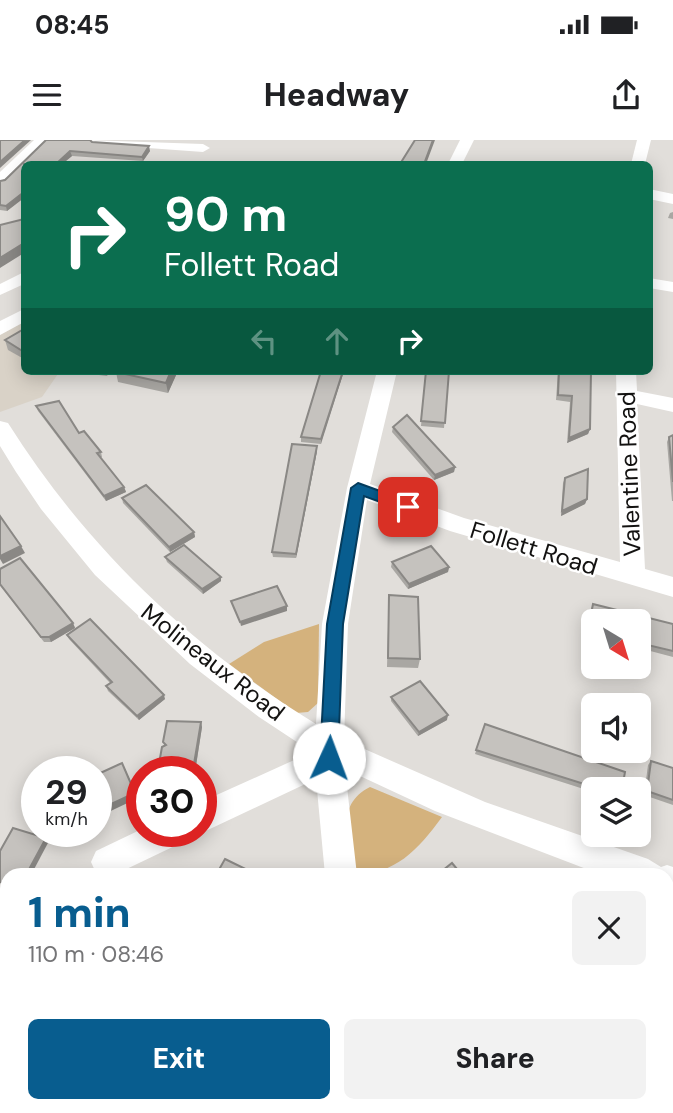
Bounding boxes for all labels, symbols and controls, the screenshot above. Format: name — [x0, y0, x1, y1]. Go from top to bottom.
text: 08:45 — [35, 8, 109, 42]
text: Headway — [264, 74, 409, 116]
icon: menu — [28, 76, 66, 114]
icon: share — [607, 76, 645, 114]
text: 90 m — [164, 182, 287, 246]
icon: right — [49, 189, 140, 280]
text: Follett Road — [164, 244, 339, 286]
icon: left — [245, 322, 283, 360]
icon: ahead — [318, 322, 356, 360]
icon: right — [391, 322, 429, 360]
street label: Valentine Road — [611, 391, 647, 557]
pin — [378, 477, 438, 537]
icon: arrive — [389, 488, 427, 526]
street label: Follett Road — [467, 514, 601, 582]
street label: Molineaux Road — [135, 596, 291, 728]
north arrow — [581, 609, 651, 679]
map controls — [581, 609, 651, 847]
button: sound — [581, 693, 651, 763]
position arrow — [292, 721, 366, 795]
speed limit sign: 30 — [126, 756, 217, 847]
text: 29 — [45, 769, 88, 815]
button: layers — [581, 777, 651, 847]
text: km/h — [45, 807, 88, 831]
text: 1 min — [28, 885, 131, 940]
button: close — [572, 891, 646, 965]
text: 110 m · 08:46 — [28, 939, 164, 969]
button: Exit — [28, 1019, 330, 1099]
button: Share — [344, 1019, 646, 1099]

